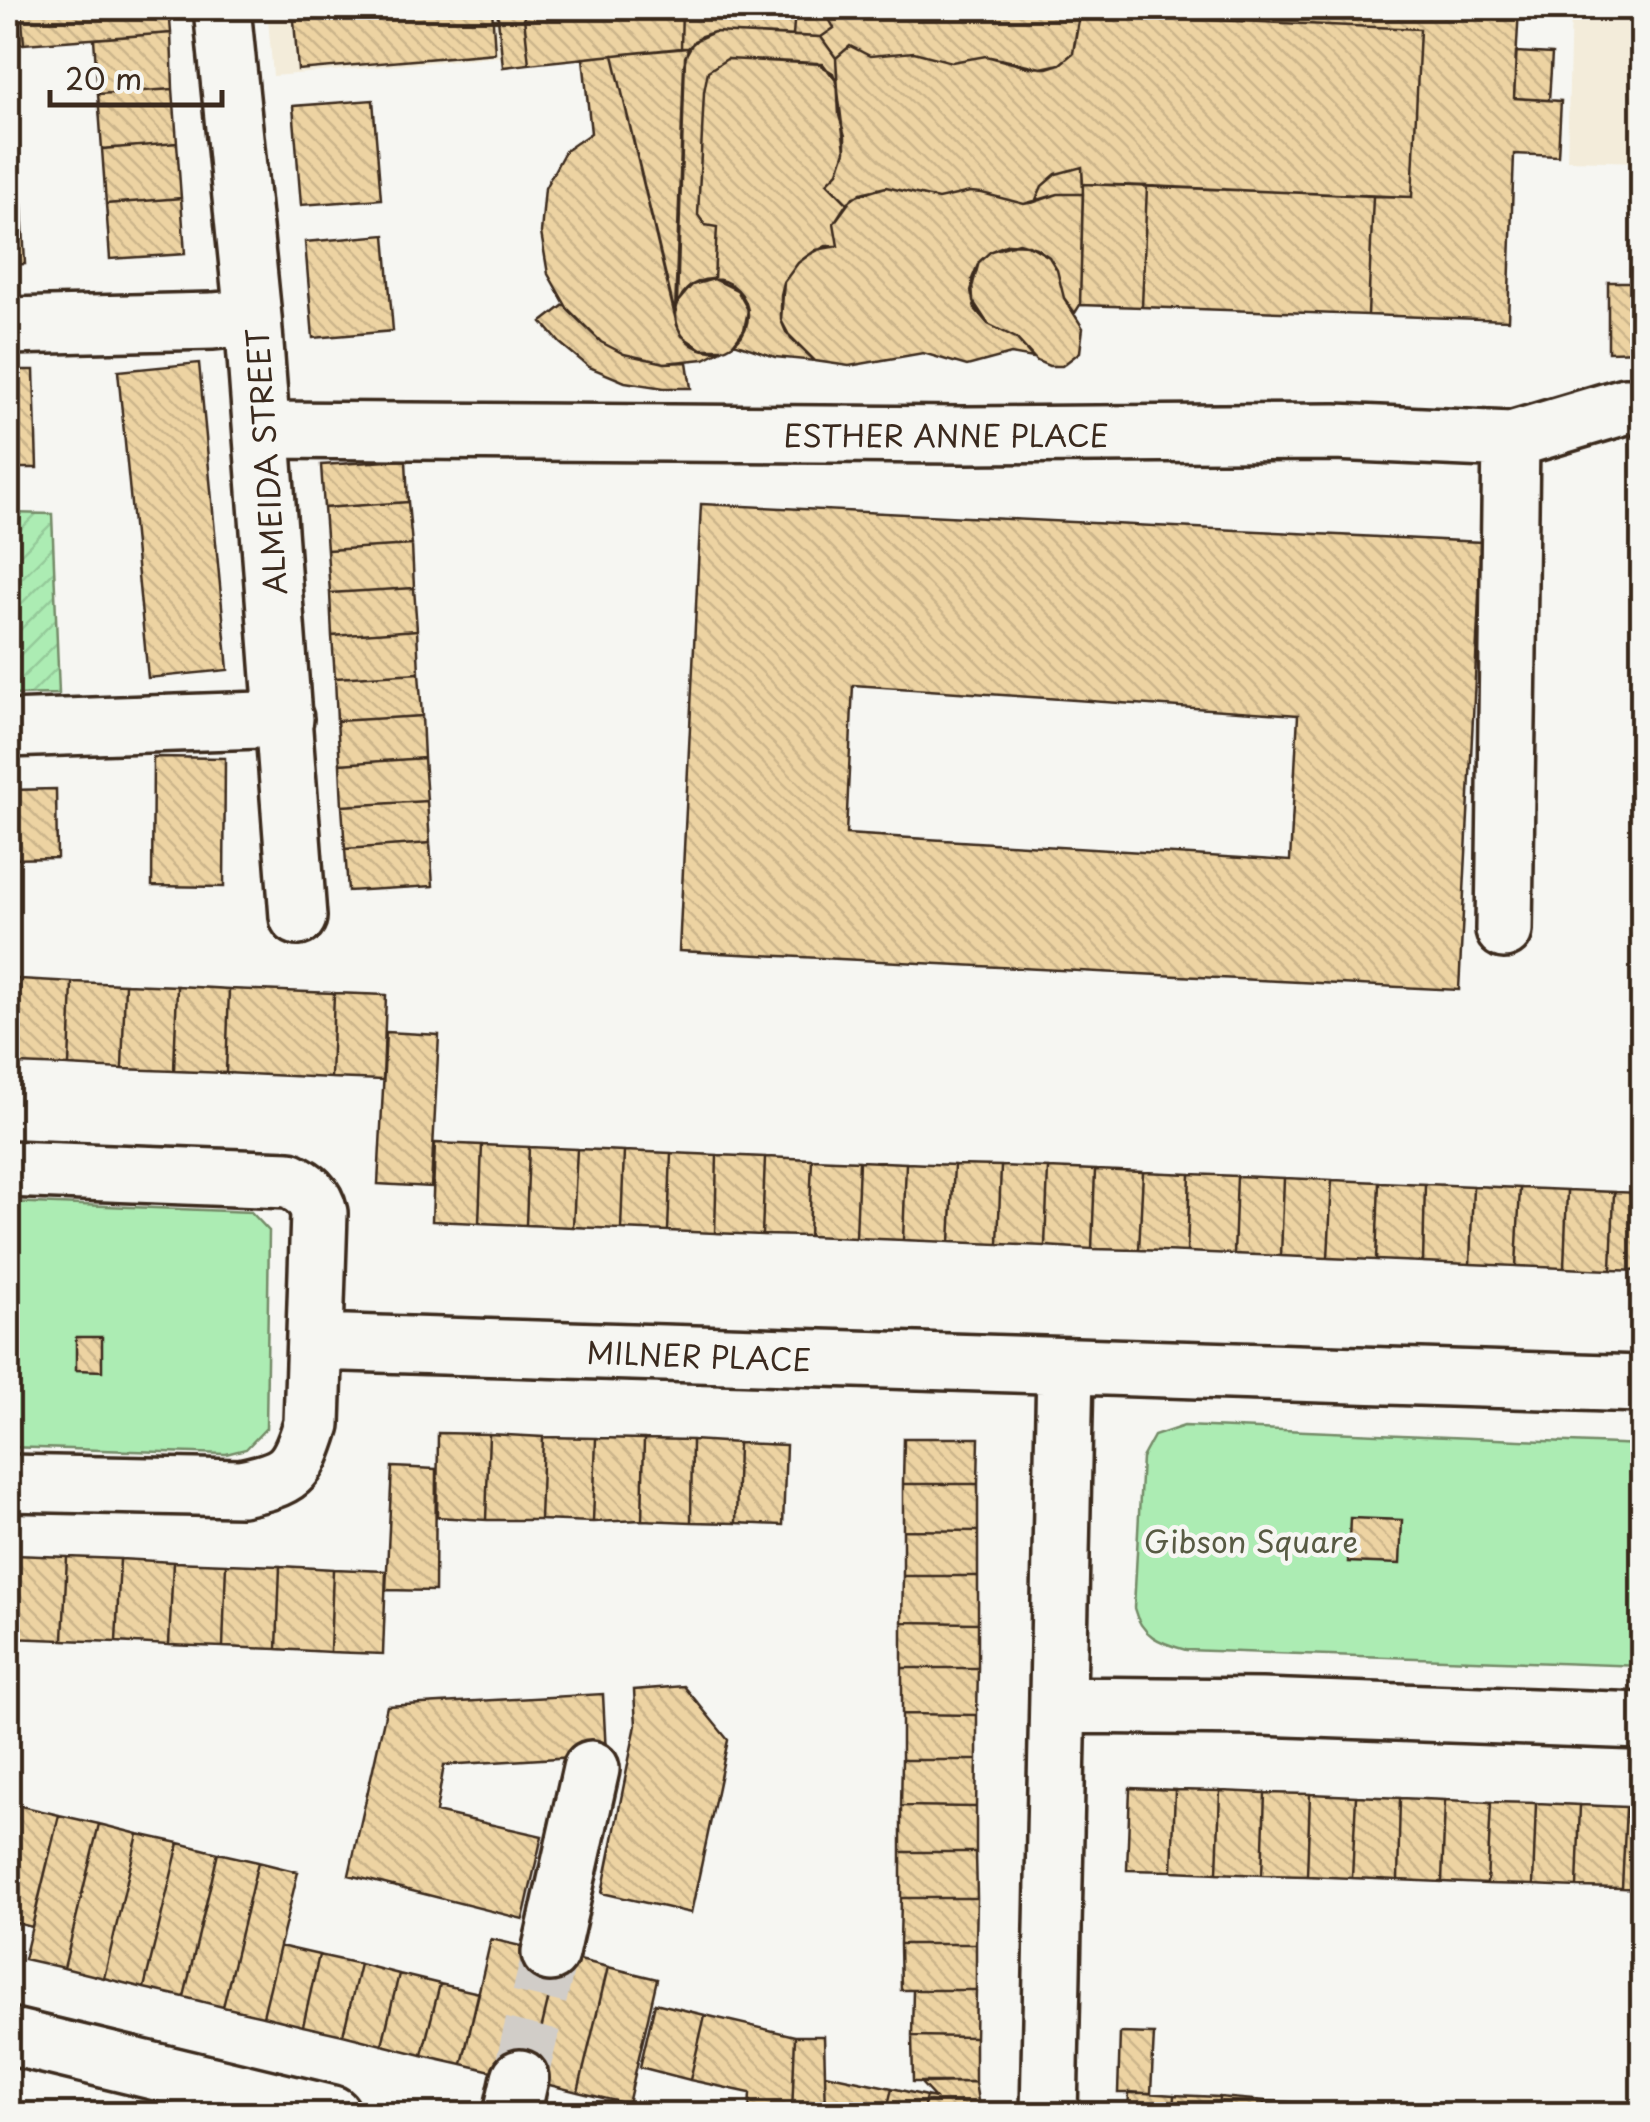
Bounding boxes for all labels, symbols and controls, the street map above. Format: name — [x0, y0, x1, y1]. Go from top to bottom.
scale bar — [50, 45, 222, 107]
text: 20 m — [65, 55, 142, 100]
street label: ALMEIDA STREET — [233, 327, 297, 597]
street label: ESTHER ANNE PLACE — [783, 412, 1109, 457]
street label: MILNER PLACE — [586, 1329, 812, 1381]
park label: Gibson Square — [1144, 1518, 1358, 1563]

